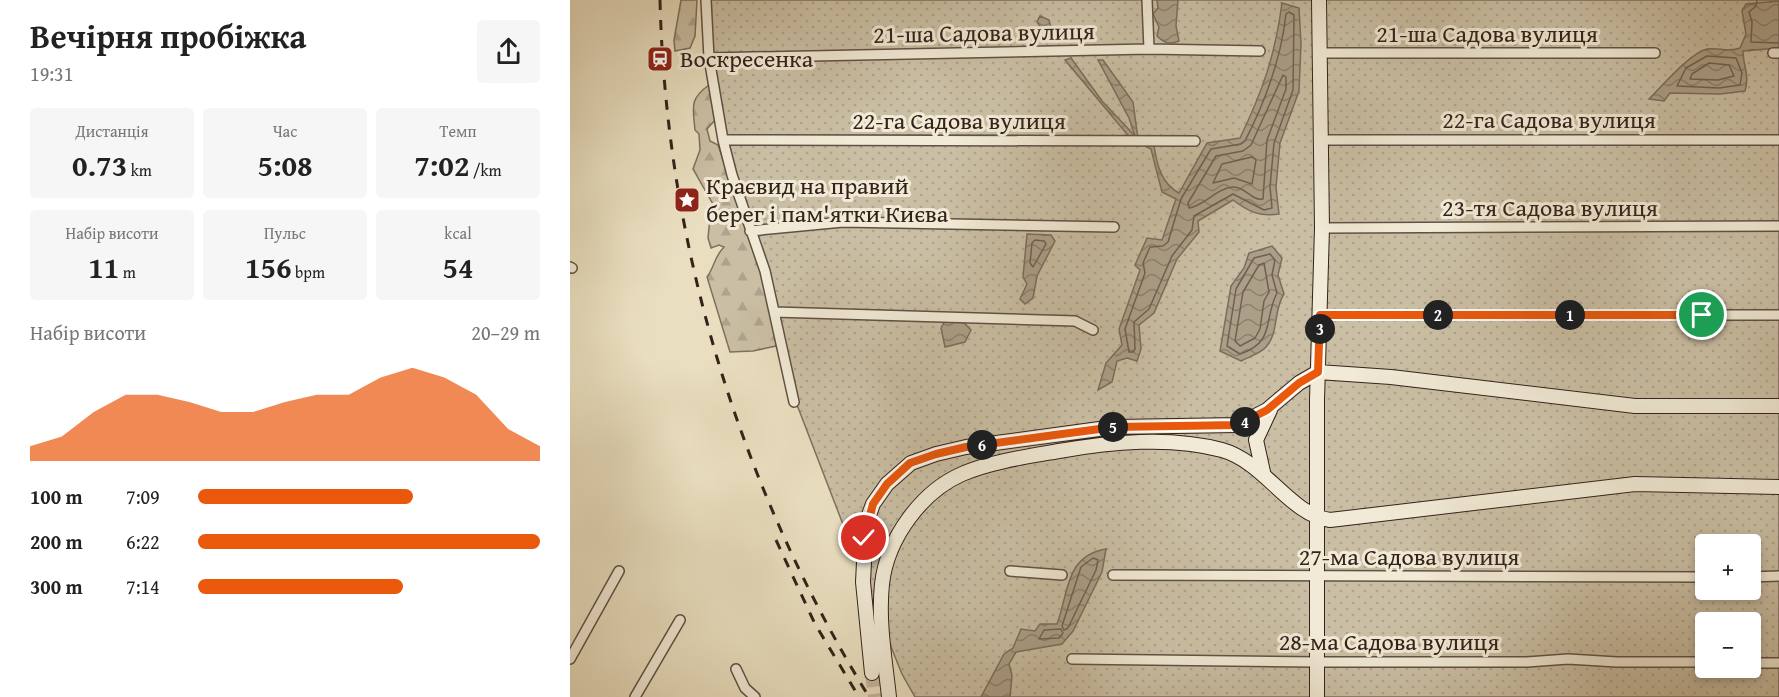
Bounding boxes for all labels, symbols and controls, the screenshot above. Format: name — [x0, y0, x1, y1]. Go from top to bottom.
text: Вечірня пробіжка — [30, 12, 306, 60]
street label: 21-ша Садова вулиця — [873, 13, 1095, 52]
street label: 21-ша Садова вулиця — [1376, 16, 1598, 51]
button: share — [477, 20, 540, 83]
place label: Воскресенка — [680, 41, 814, 76]
station icon: Воскресенка — [645, 44, 675, 74]
text: 19:31 — [30, 59, 73, 88]
street label: 22-га Садова вулиця — [1442, 102, 1656, 137]
street label: 22-га Садова вулиця — [852, 103, 1066, 138]
text: Дистанція — [75, 119, 149, 143]
text: Час — [273, 119, 297, 143]
text: Темп — [440, 119, 476, 143]
text: 0.73 — [72, 143, 127, 187]
text: 5:08 — [257, 143, 313, 187]
text: 7:02 — [414, 143, 469, 187]
text: km — [127, 158, 152, 182]
text: /km — [469, 158, 502, 182]
place label: Краєвид на правий берег і пам'ятки Києва — [706, 168, 949, 231]
place icon: Краєвид на правий берег і пам'ятки Києва — [672, 185, 702, 215]
street label: 23-тя Садова вулиця — [1442, 190, 1658, 225]
text: Набір висоти — [66, 221, 158, 245]
text: Пульс — [264, 221, 306, 245]
text: kcal — [444, 221, 472, 245]
text: 11 — [88, 245, 119, 289]
text: 156 — [245, 245, 292, 289]
text: 54 — [442, 245, 474, 289]
text: m — [119, 260, 136, 284]
text: bpm — [292, 260, 325, 284]
pin — [1676, 289, 1727, 340]
icon: arrive — [1685, 298, 1718, 331]
pin: 2 — [1423, 300, 1453, 330]
pin: 1 — [1555, 300, 1585, 330]
text: 2 — [1434, 303, 1442, 327]
text: 1 — [1566, 303, 1574, 327]
pin: 3 — [1305, 314, 1335, 344]
text: 3 — [1316, 317, 1324, 341]
text: Набір висоти — [30, 318, 146, 347]
text: 20–29 m — [471, 318, 540, 347]
pin: 4 — [1230, 407, 1260, 437]
text: 4 — [1241, 410, 1249, 434]
pin: 5 — [1098, 412, 1128, 442]
text: 5 — [1109, 415, 1117, 439]
pin: 6 — [967, 430, 997, 460]
text: 6 — [978, 433, 986, 457]
text: 100 m — [30, 482, 83, 511]
text: 7:09 — [126, 482, 160, 511]
pin — [838, 512, 889, 563]
icon: check — [847, 521, 880, 554]
text: 200 m — [30, 527, 83, 556]
text: 6:22 — [126, 527, 160, 556]
map controls — [1695, 534, 1761, 678]
button: + — [1695, 534, 1761, 600]
street label: 27-ма Садова вулиця — [1299, 539, 1519, 574]
text: 300 m — [30, 572, 83, 601]
text: 7:14 — [126, 572, 160, 601]
button: − — [1695, 612, 1761, 678]
street label: 28-ма Садова вулиця — [1279, 624, 1499, 659]

